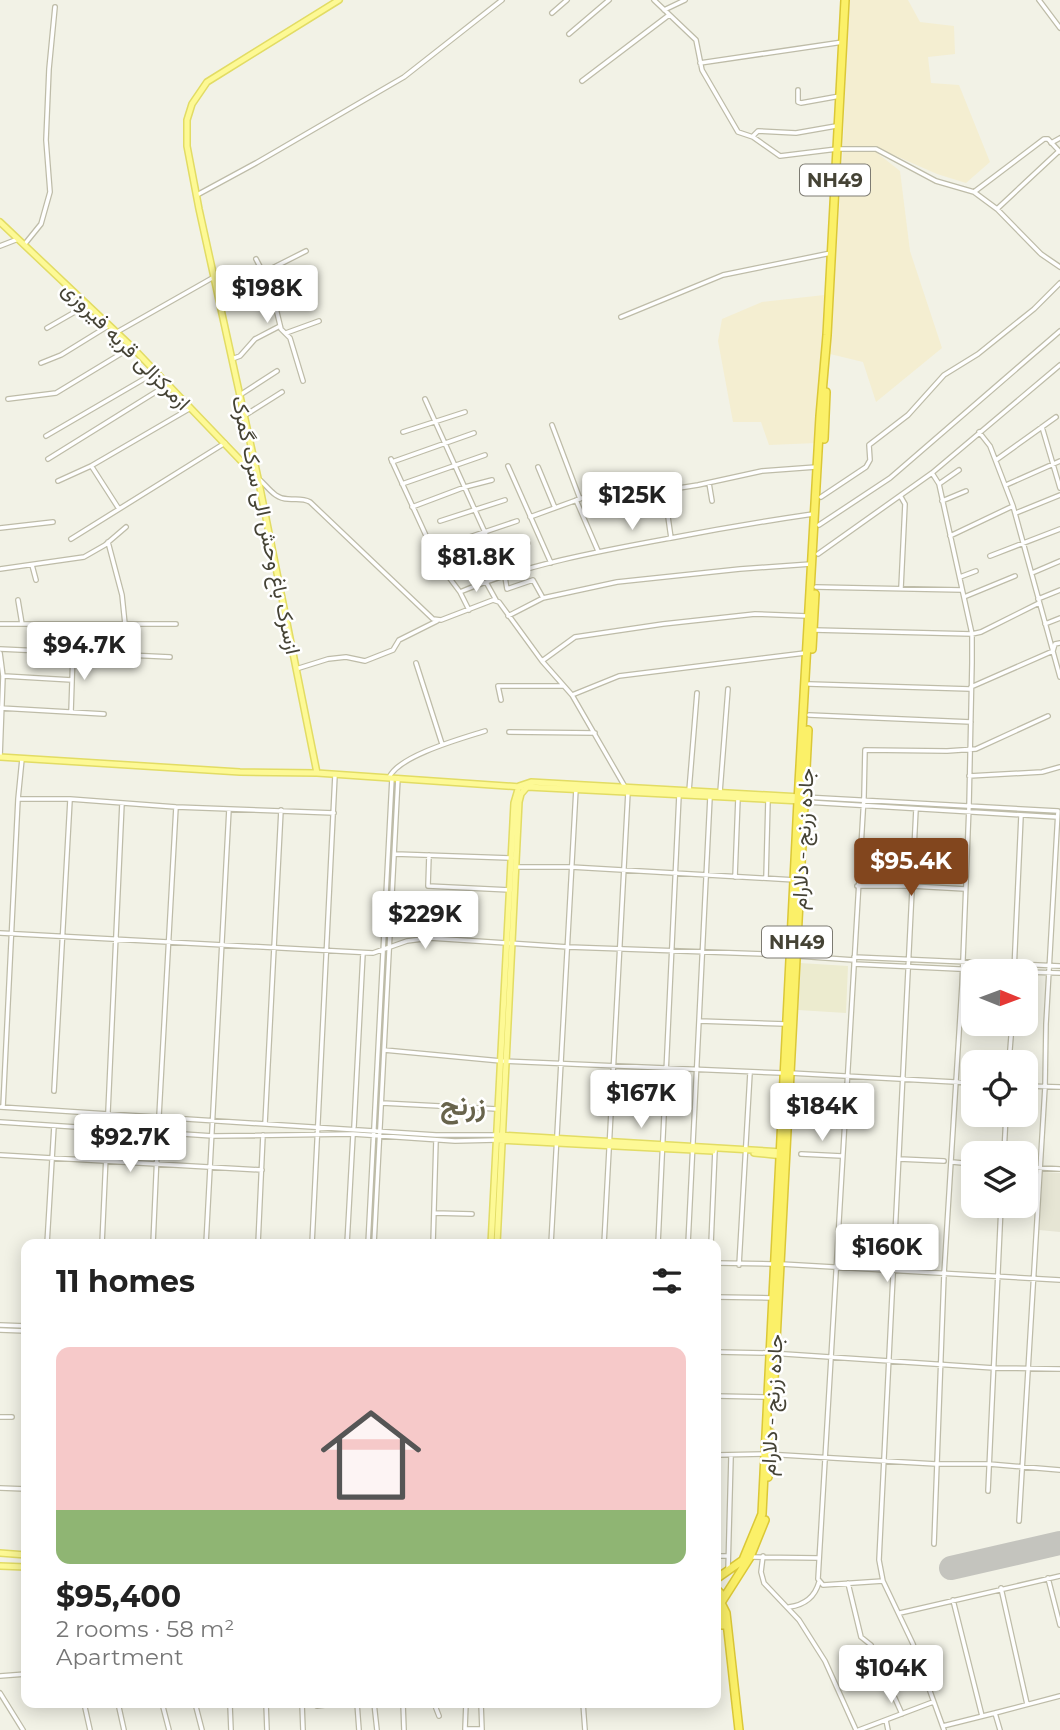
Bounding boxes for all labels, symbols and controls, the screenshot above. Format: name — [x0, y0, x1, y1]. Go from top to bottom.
road number: NH49 — [800, 164, 870, 196]
pin: $198K — [218, 266, 316, 325]
text: $198K — [232, 274, 302, 302]
street label: ازمرکزالی قریه فیروزی — [56, 276, 196, 416]
street label: ازسرک باغ وحش الی سرک گمرک — [225, 393, 306, 657]
pin: $125K — [583, 472, 681, 532]
text: $125K — [598, 481, 666, 509]
pin: $81.8K — [419, 534, 533, 594]
text: $81.8K — [437, 543, 515, 571]
pin: $94.7K — [27, 622, 141, 682]
text: $94.7K — [43, 631, 125, 659]
street label: جاده زرنج - دلارام — [786, 767, 821, 911]
pin: $95.4K — [854, 838, 968, 898]
text: $95.4K — [870, 847, 952, 875]
pin: $229K — [376, 892, 474, 951]
text: $229K — [388, 900, 462, 928]
road number: NH49 — [762, 926, 832, 958]
north arrow — [961, 959, 1038, 1036]
map controls — [961, 959, 1038, 1218]
button: locate — [961, 1050, 1038, 1127]
pin: $167K — [592, 1070, 690, 1130]
text: $167K — [606, 1079, 676, 1107]
pin: $184K — [773, 1084, 871, 1143]
district label: زرنج — [440, 1088, 486, 1125]
text: $184K — [786, 1092, 858, 1120]
pin: $92.7K — [73, 1114, 187, 1174]
text: $92.7K — [90, 1123, 170, 1151]
button: layers — [961, 1141, 1038, 1218]
pin: $160K — [838, 1224, 936, 1284]
text: $160K — [852, 1233, 922, 1261]
icon: filters — [648, 1262, 686, 1300]
text: 11 homes — [56, 1263, 195, 1300]
street label: جاده زرنج - دلارام — [755, 1333, 790, 1477]
icon: home — [308, 1392, 434, 1518]
text: $95,400 — [56, 1578, 181, 1615]
text: 2 rooms · 58 m² — [56, 1615, 234, 1643]
text: Apartment — [56, 1643, 184, 1671]
pin: $104K — [842, 1646, 940, 1705]
text: $104K — [855, 1654, 927, 1682]

